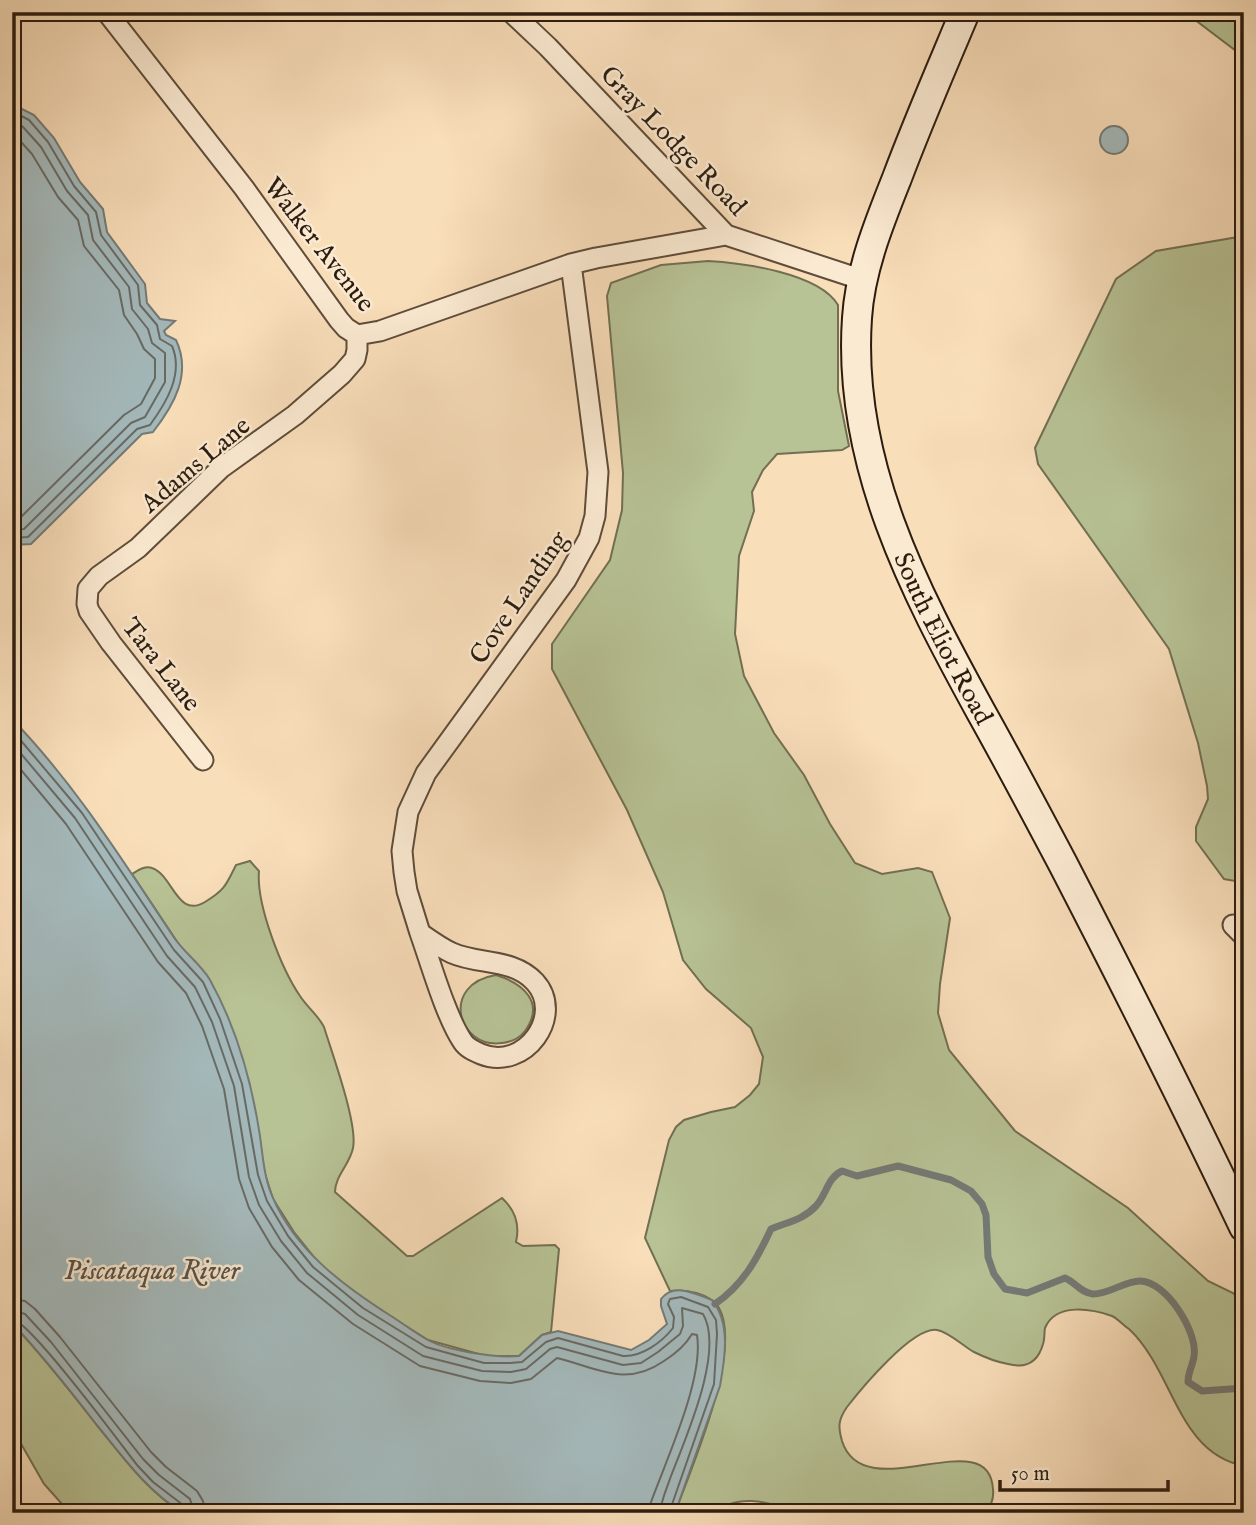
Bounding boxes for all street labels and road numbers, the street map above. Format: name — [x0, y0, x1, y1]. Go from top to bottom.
street label: Gray Lodge Road — [593, 59, 753, 223]
street label: Walker Avenue — [256, 171, 382, 319]
street label: Adams Lane — [134, 410, 258, 521]
street label: Cove Landing — [463, 524, 576, 671]
street label: South Eliot Road — [885, 548, 1000, 731]
street label: Tara Lane — [114, 611, 208, 719]

